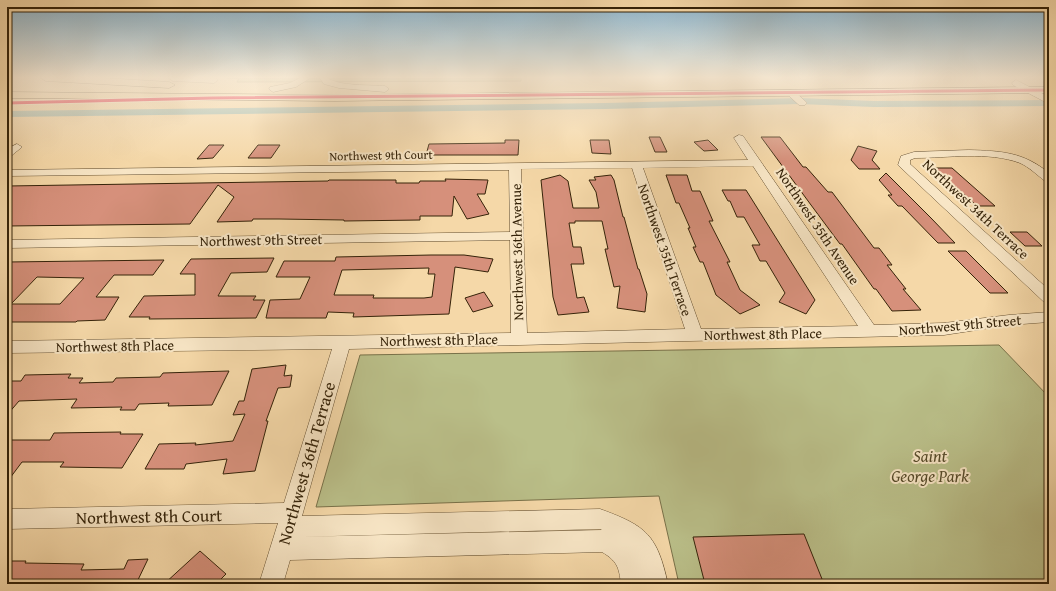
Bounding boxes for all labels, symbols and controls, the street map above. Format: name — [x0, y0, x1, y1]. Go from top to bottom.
street label: Northwest 9th Court — [329, 146, 433, 164]
street label: Northwest 34th Terrace — [918, 154, 1034, 264]
street label: Northwest 35th Avenue — [771, 164, 865, 289]
street label: Northwest 35th Terrace — [633, 181, 697, 319]
street label: Northwest 36th Avenue — [506, 183, 528, 321]
street label: Northwest 9th Street — [199, 229, 323, 251]
street label: Northwest 9th Street — [898, 310, 1022, 340]
street label: Northwest 8th Place — [704, 323, 823, 345]
street label: Northwest 8th Place — [380, 329, 499, 351]
street label: Northwest 8th Place — [56, 335, 175, 357]
street label: Northwest 36th Terrace — [271, 379, 341, 547]
park label: Saint George Park — [891, 443, 969, 488]
street label: Northwest 8th Court — [76, 502, 222, 530]

